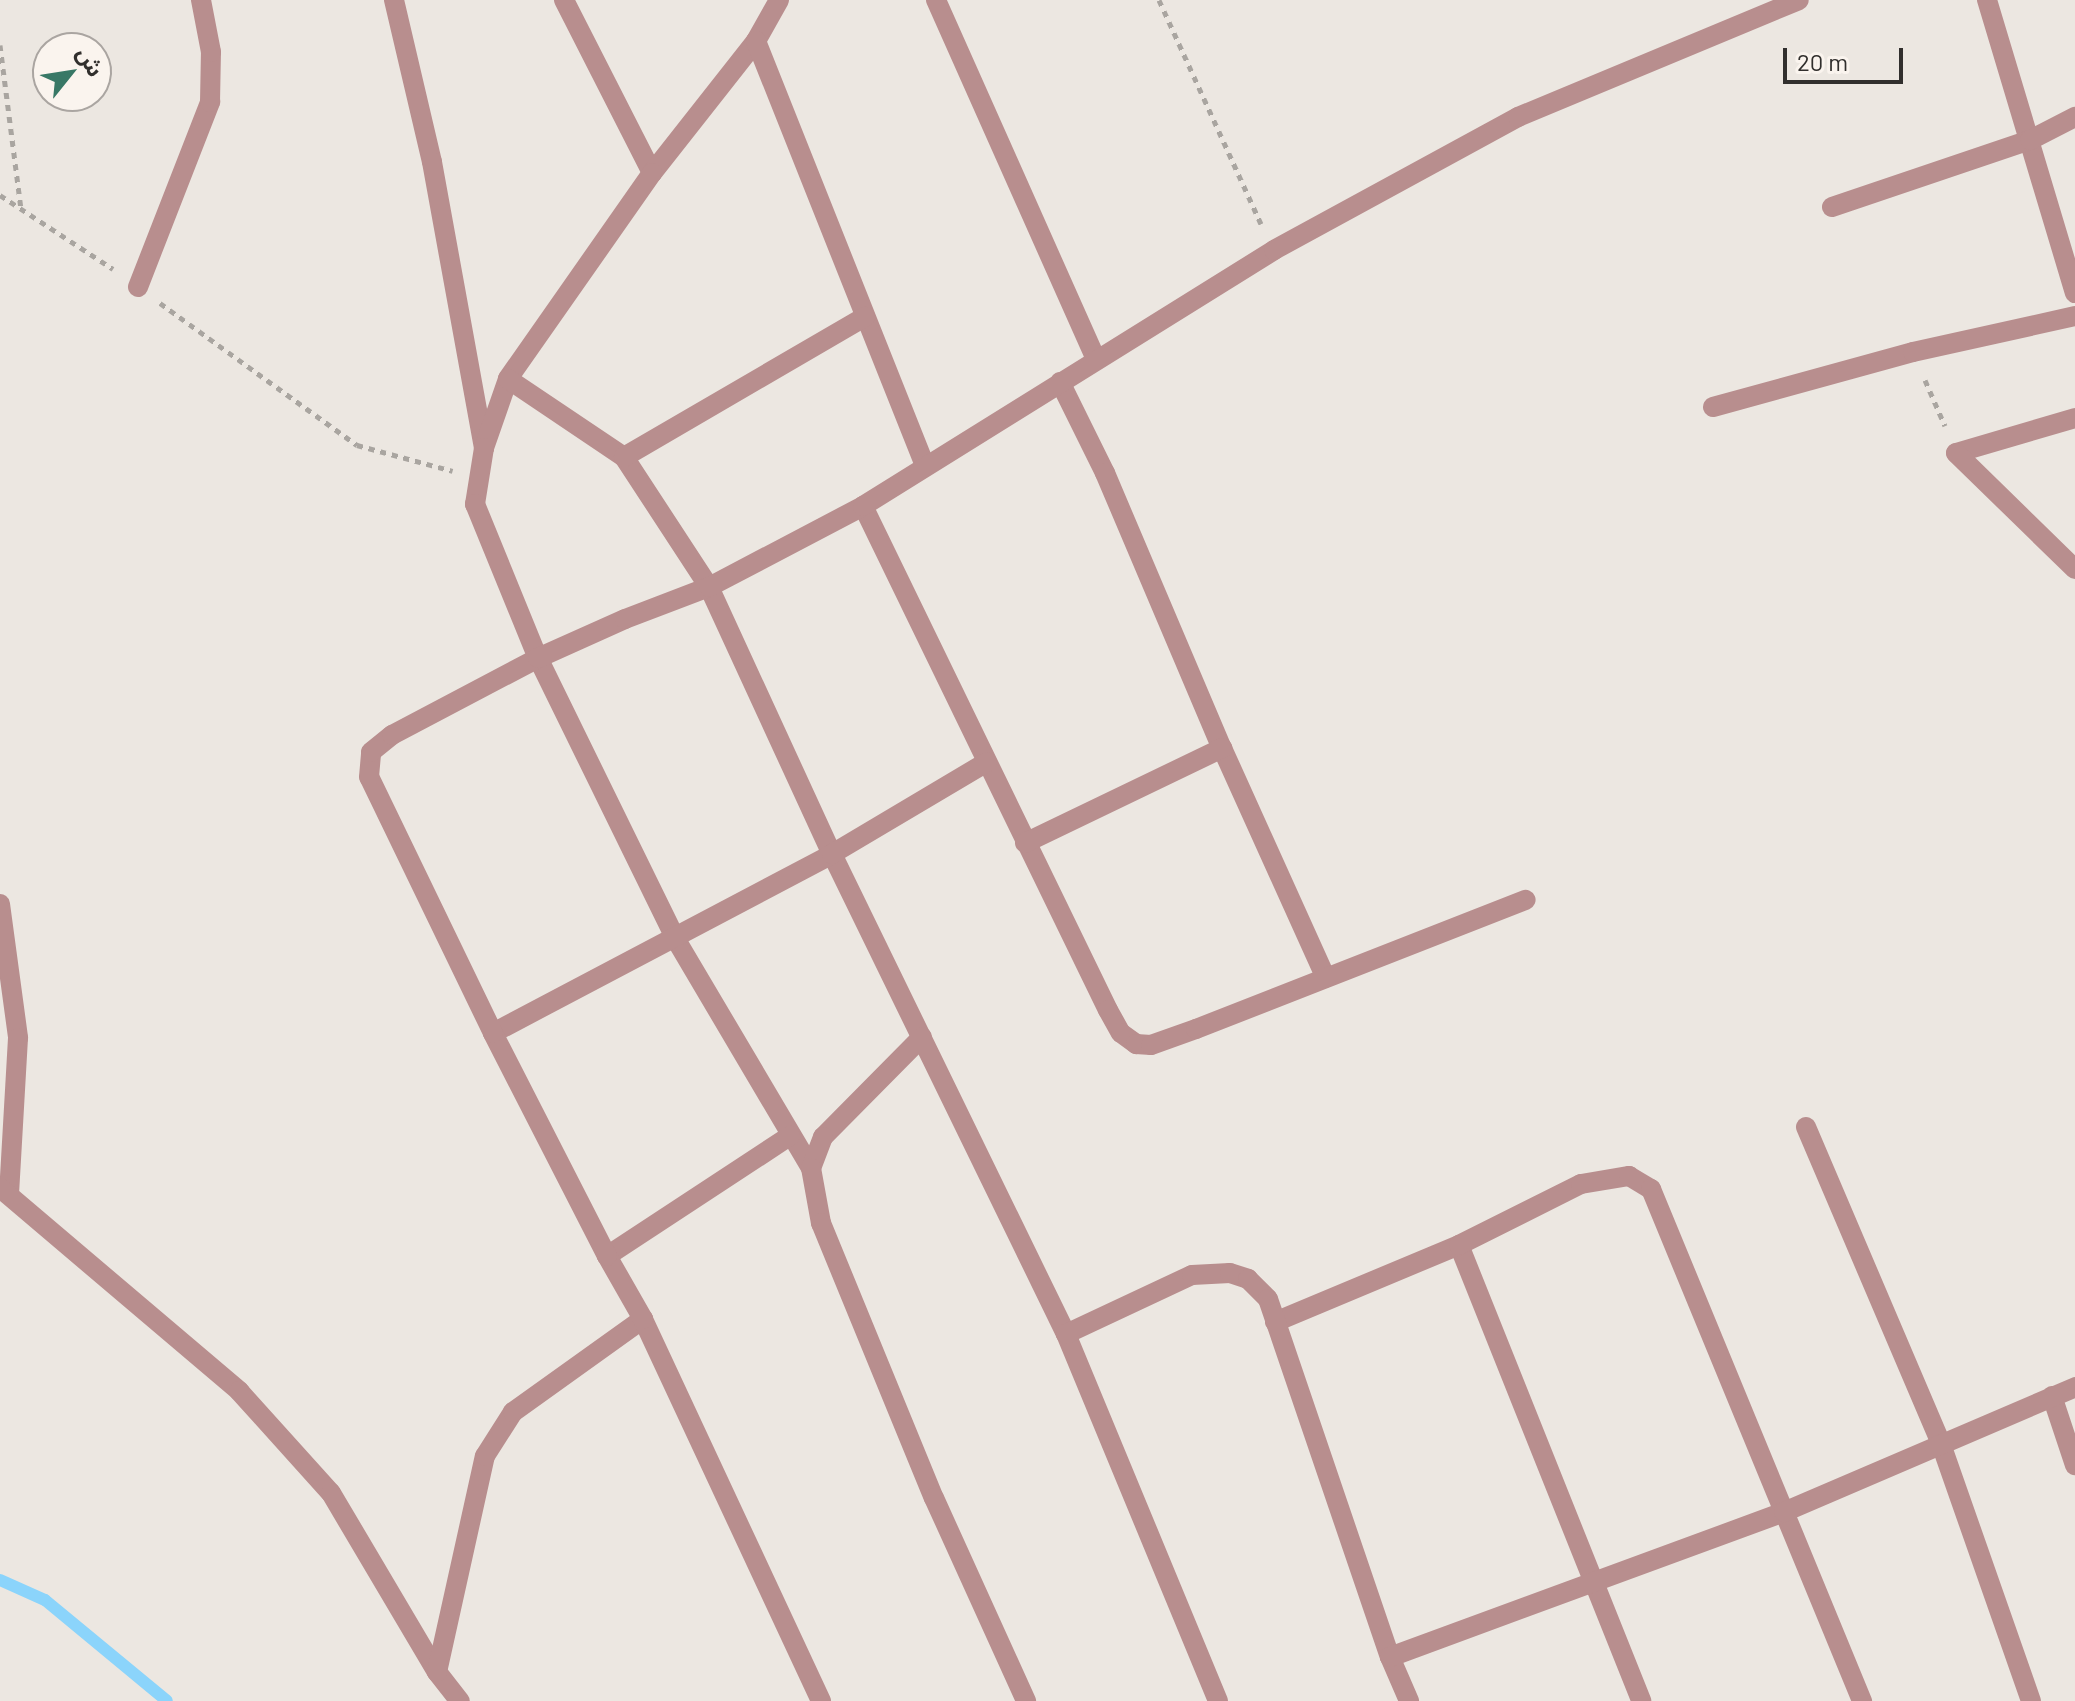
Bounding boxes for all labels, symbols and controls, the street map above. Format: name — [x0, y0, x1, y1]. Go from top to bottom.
north arrow — [32, 32, 112, 112]
scale bar — [1787, 32, 1907, 82]
text: ش — [72, 41, 110, 81]
text: 20 m — [1797, 47, 1848, 76]

